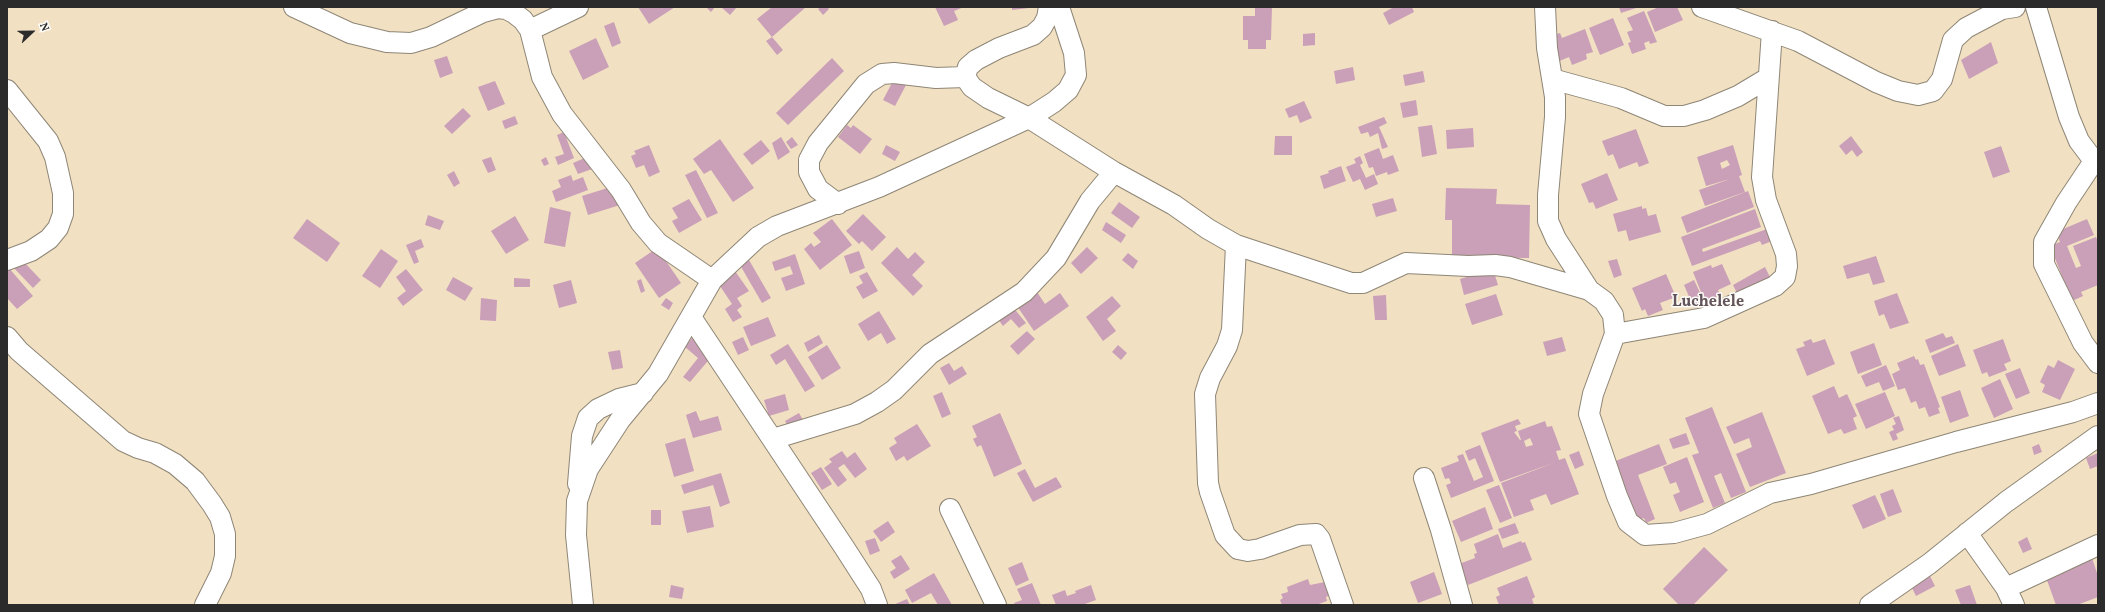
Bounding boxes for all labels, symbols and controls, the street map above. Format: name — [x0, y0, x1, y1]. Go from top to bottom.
north arrow — [12, 12, 52, 52]
text: N — [35, 21, 52, 34]
district label: Luchelele — [1672, 293, 1744, 313]

